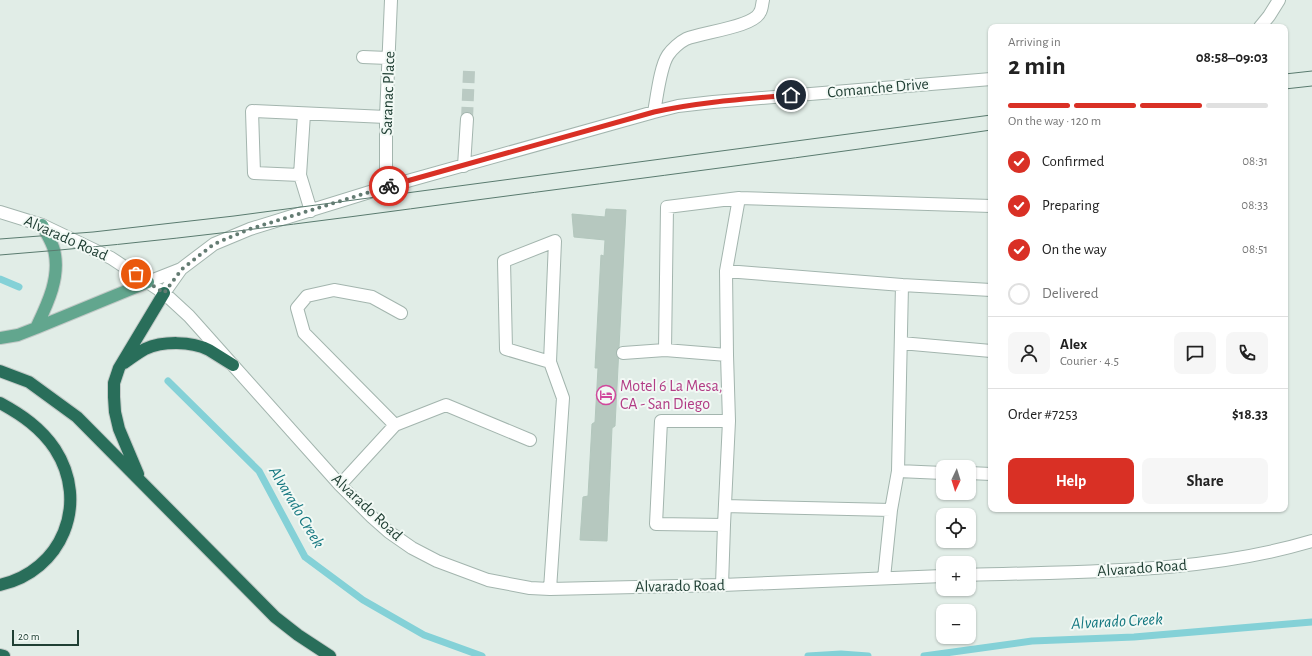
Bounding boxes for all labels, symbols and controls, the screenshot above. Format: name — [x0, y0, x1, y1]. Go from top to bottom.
text: Arriving in — [1008, 36, 1061, 49]
text: 08:58–09:03 — [1196, 50, 1268, 65]
street label: Saranac Place — [379, 51, 397, 135]
text: 2 min — [1008, 53, 1066, 79]
street label: Comanche Drive — [827, 76, 929, 100]
pin — [774, 78, 808, 112]
icon: home — [780, 84, 802, 106]
text: On the way · 120 m — [1008, 115, 1101, 128]
icon: check — [1008, 151, 1030, 173]
text: Confirmed — [1042, 154, 1104, 169]
text: 08:31 — [1242, 155, 1268, 168]
courier — [369, 166, 409, 206]
icon: bike — [378, 175, 400, 197]
icon: check — [1008, 195, 1030, 217]
text: Preparing — [1042, 198, 1099, 213]
text: 08:33 — [1241, 199, 1268, 212]
street label: Alvarado Road — [22, 212, 110, 264]
icon: check — [1008, 239, 1030, 261]
text: On the way — [1042, 242, 1107, 257]
text: 08:51 — [1242, 243, 1268, 256]
pin — [119, 257, 153, 291]
icon: bag — [125, 263, 147, 285]
text: Delivered — [1042, 286, 1099, 301]
button: person — [1008, 332, 1050, 374]
button: chat — [1174, 332, 1216, 374]
button: phone — [1226, 332, 1268, 374]
text: Alex — [1060, 337, 1087, 352]
text: Courier · 4.5 — [1060, 355, 1119, 368]
place label: Motel 6 La Mesa, CA - San Diego — [620, 378, 723, 412]
hotel icon: Motel 6 La Mesa, CA - San Diego — [595, 384, 617, 406]
text: Order #7253 — [1008, 407, 1078, 422]
text: $18.33 — [1232, 407, 1268, 422]
button: Help — [1008, 458, 1134, 504]
button: Share — [1142, 458, 1268, 504]
north arrow — [936, 460, 976, 500]
map controls — [936, 460, 976, 644]
water label: Alvarado Creek — [266, 462, 328, 551]
street label: Alvarado Road — [329, 470, 405, 544]
button: locate — [936, 508, 976, 548]
button: + — [936, 556, 976, 596]
street label: Alvarado Road — [1097, 557, 1187, 579]
street label: Alvarado Road — [635, 577, 725, 595]
button: − — [936, 604, 976, 644]
water label: Alvarado Creek — [1070, 610, 1163, 632]
scale bar — [12, 628, 79, 647]
text: 20 m — [18, 631, 39, 642]

